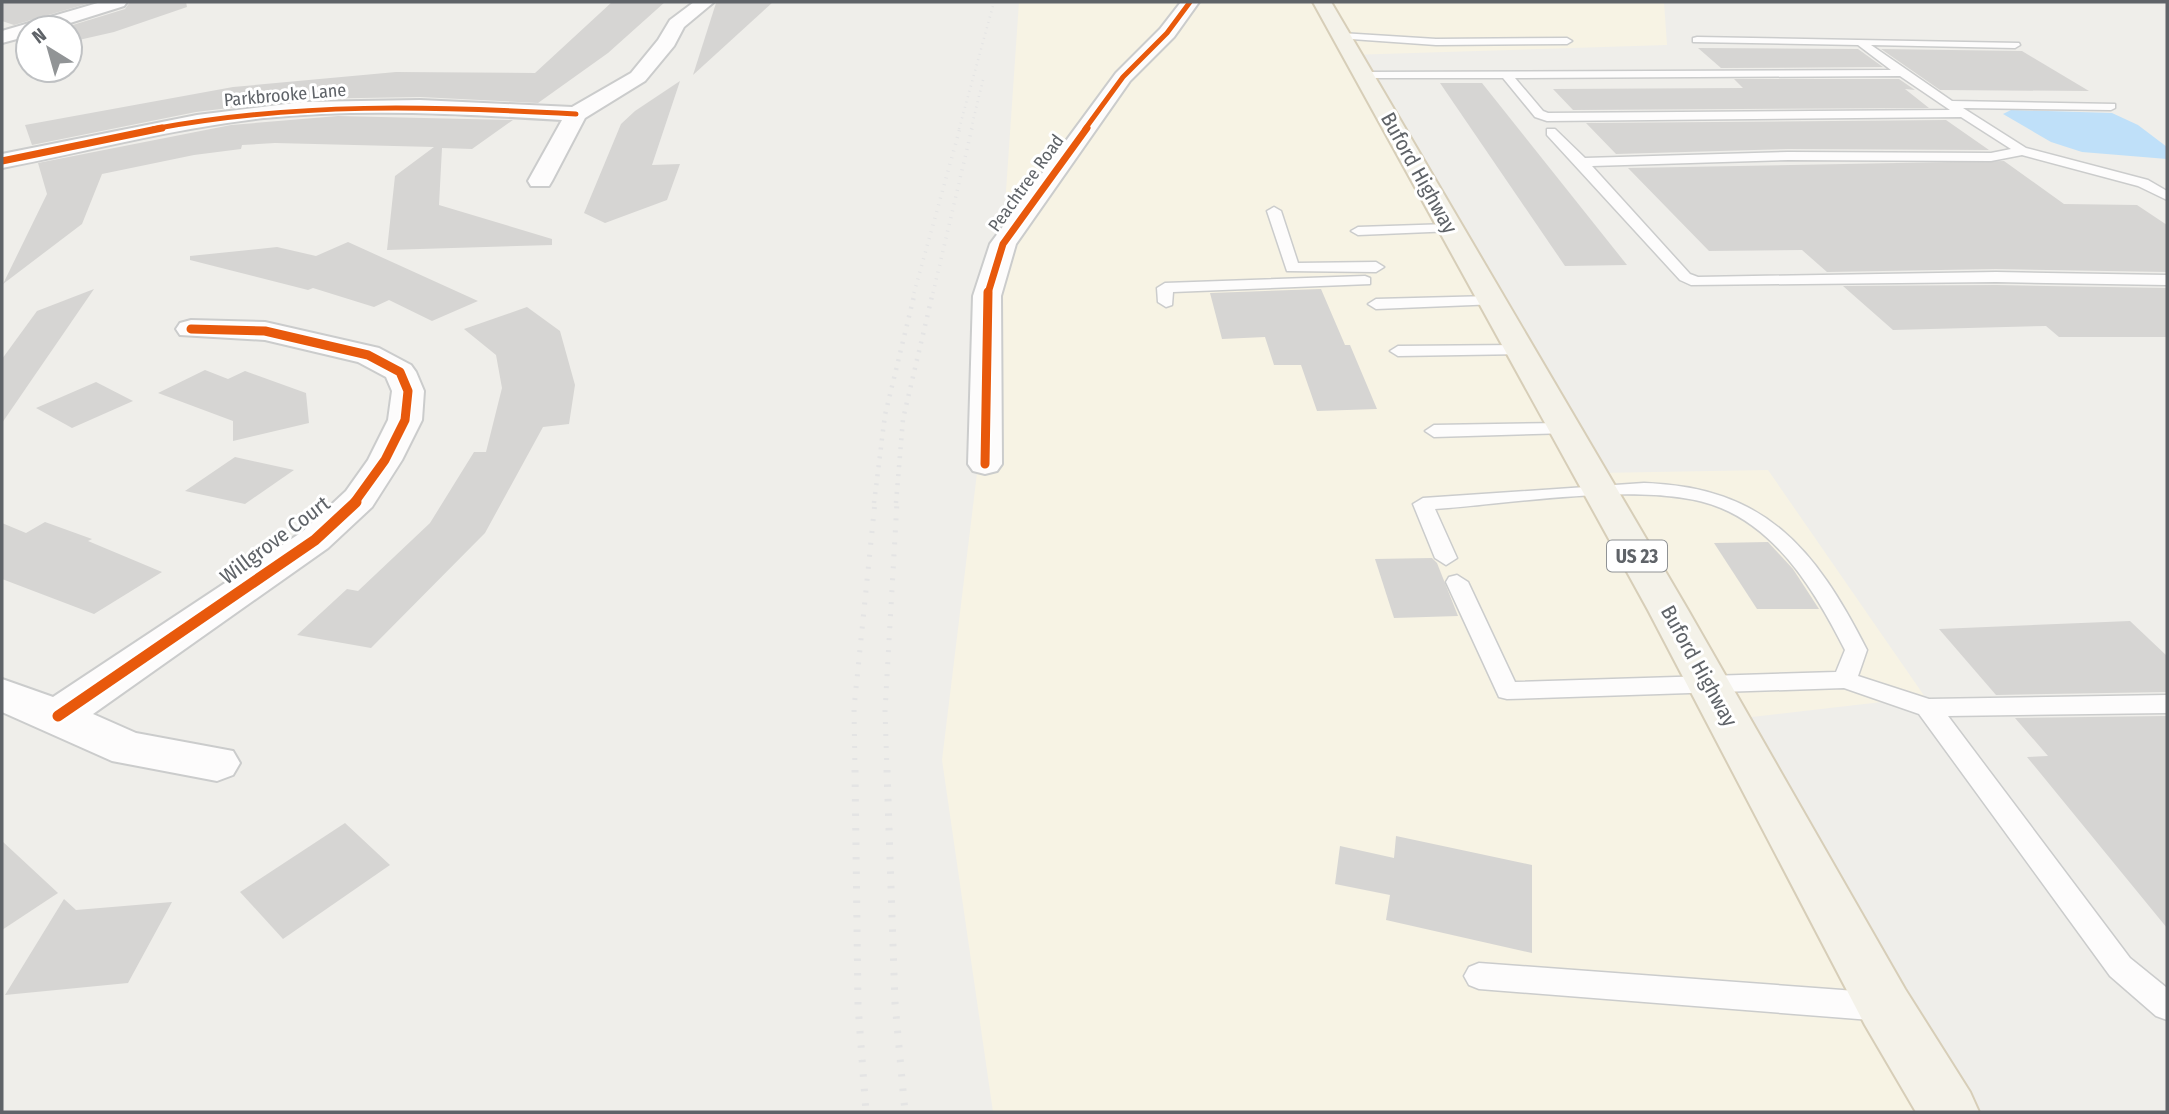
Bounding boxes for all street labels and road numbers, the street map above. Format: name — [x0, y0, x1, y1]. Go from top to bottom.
street label: Parkbrooke Lane — [223, 79, 347, 111]
street label: Buford Highway — [1375, 108, 1463, 239]
street label: Peachtree Road — [983, 130, 1069, 236]
street label: Willgrove Court — [215, 490, 335, 590]
road number: US 23 — [1607, 540, 1667, 572]
street label: Buford Highway — [1655, 601, 1743, 732]

